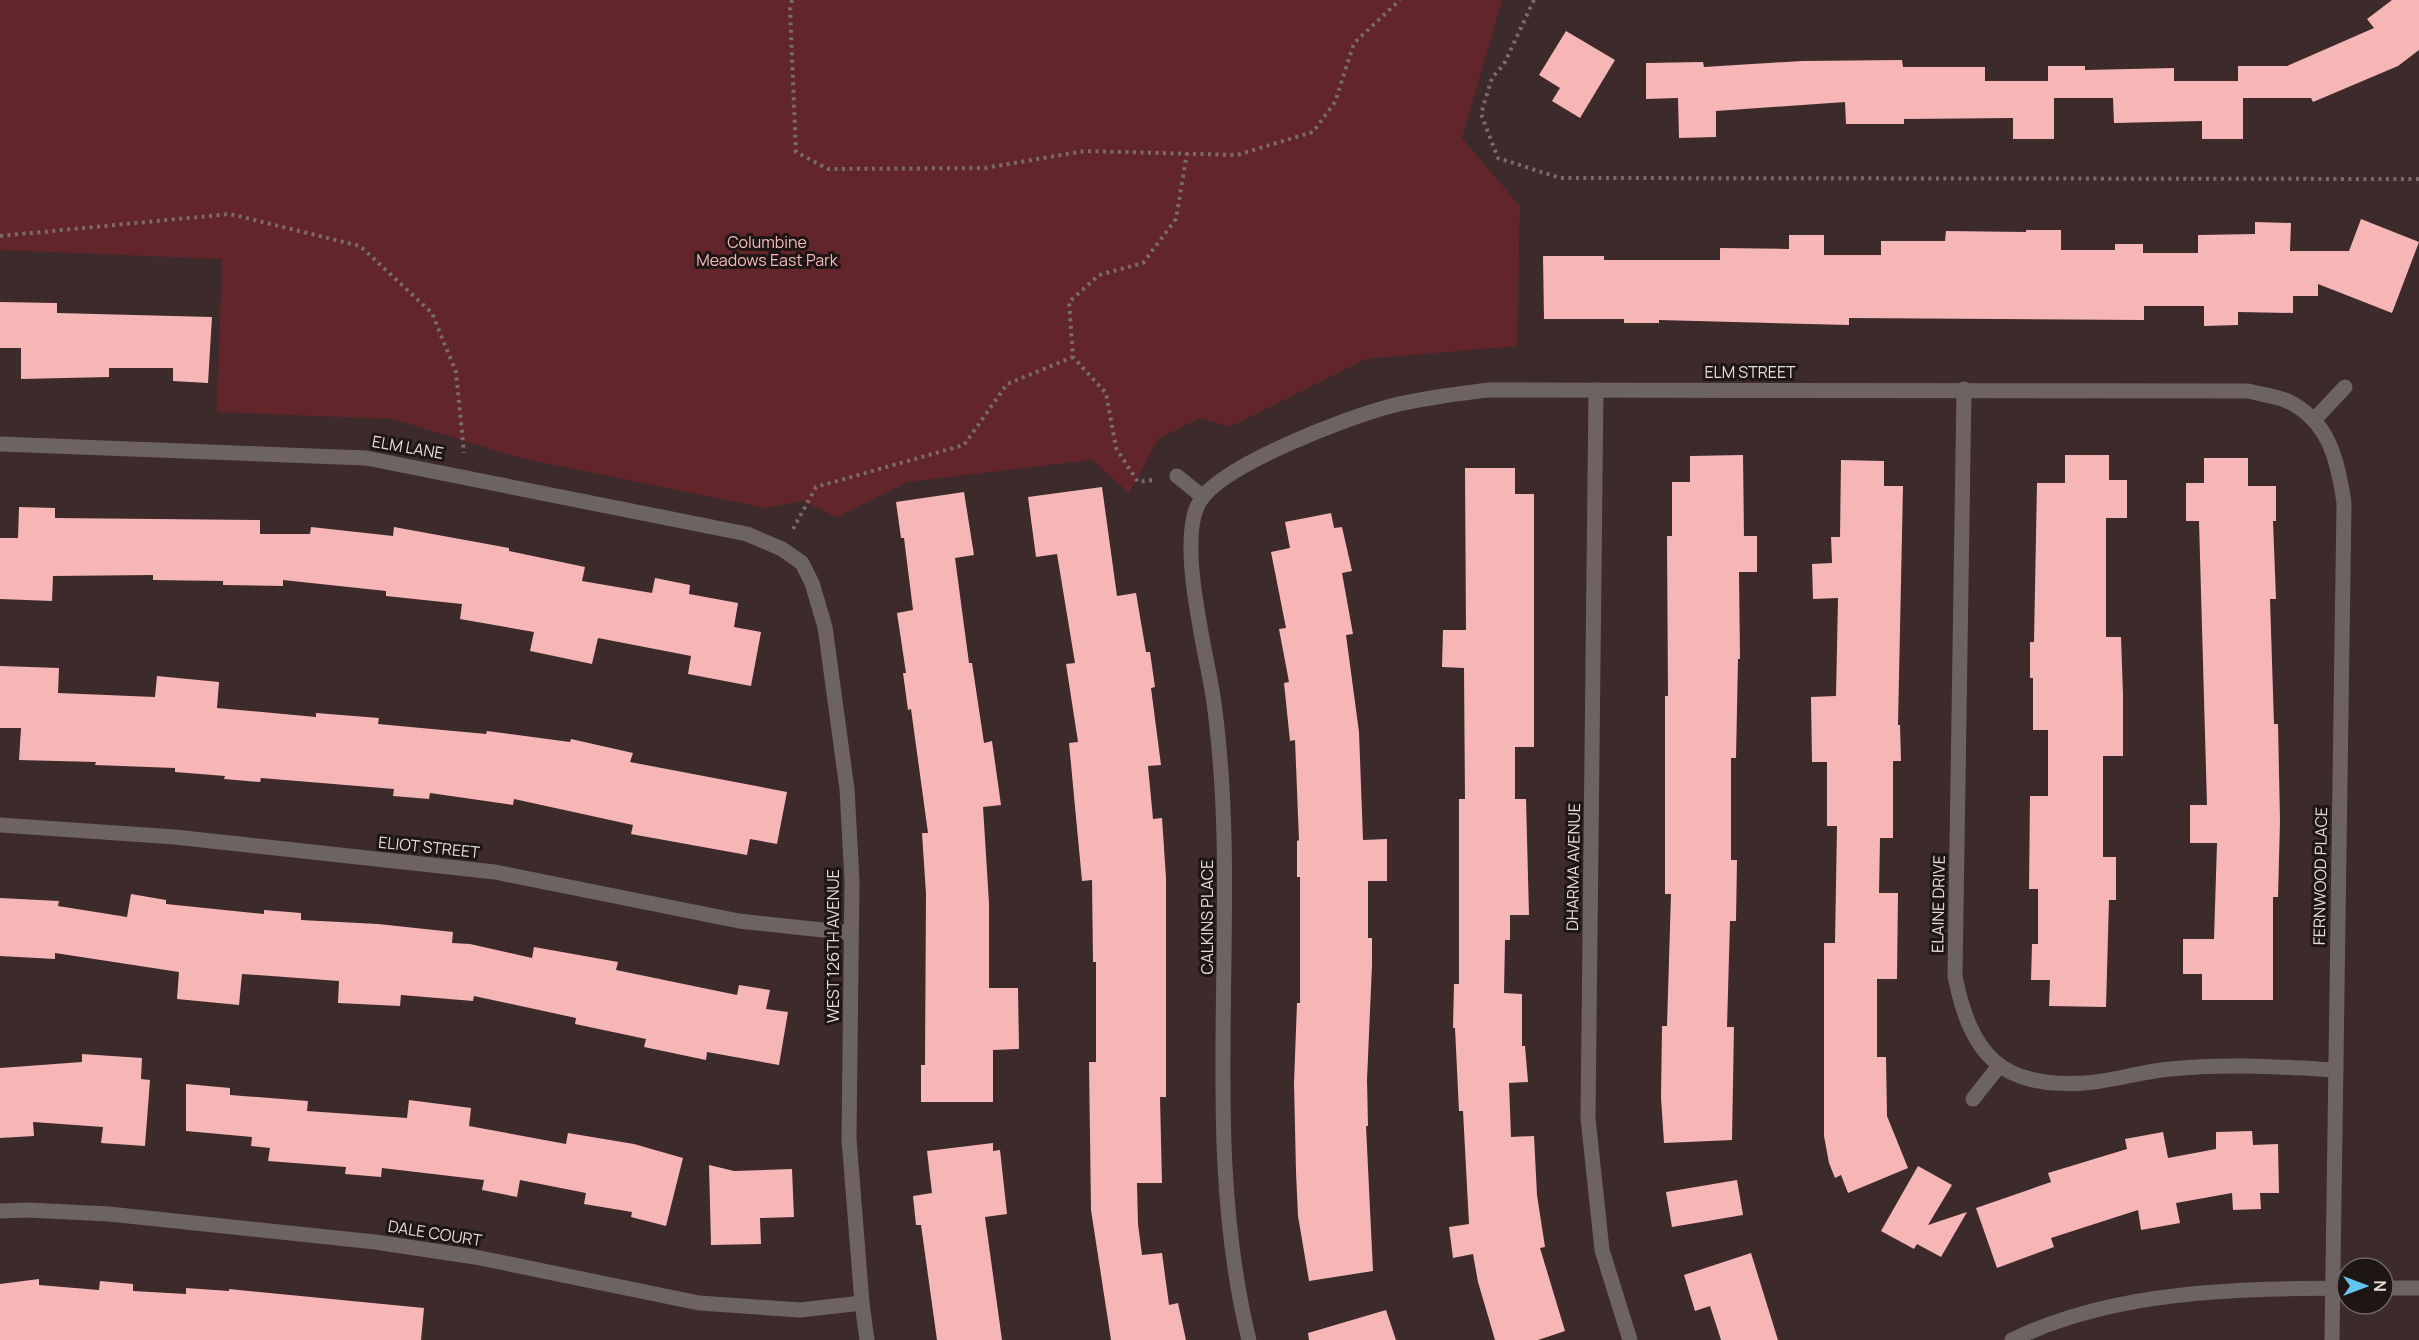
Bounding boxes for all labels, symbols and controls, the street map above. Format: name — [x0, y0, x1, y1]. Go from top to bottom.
park label: Columbine Meadows East Park — [696, 231, 839, 271]
street label: ELM STREET — [1704, 361, 1796, 383]
street label: ELM LANE — [370, 430, 446, 464]
street label: DHARMA AVENUE — [1561, 803, 1585, 931]
street label: FERNWOOD PLACE — [2308, 807, 2332, 945]
street label: ELIOT STREET — [377, 831, 481, 863]
street label: ELAINE DRIVE — [1926, 855, 1950, 953]
street label: CALKINS PLACE — [1196, 860, 1218, 974]
street label: WEST 126TH AVENUE — [822, 869, 844, 1023]
street label: DALE COURT — [386, 1215, 484, 1251]
north arrow — [2335, 1256, 2395, 1316]
text: N — [2369, 1280, 2391, 1292]

